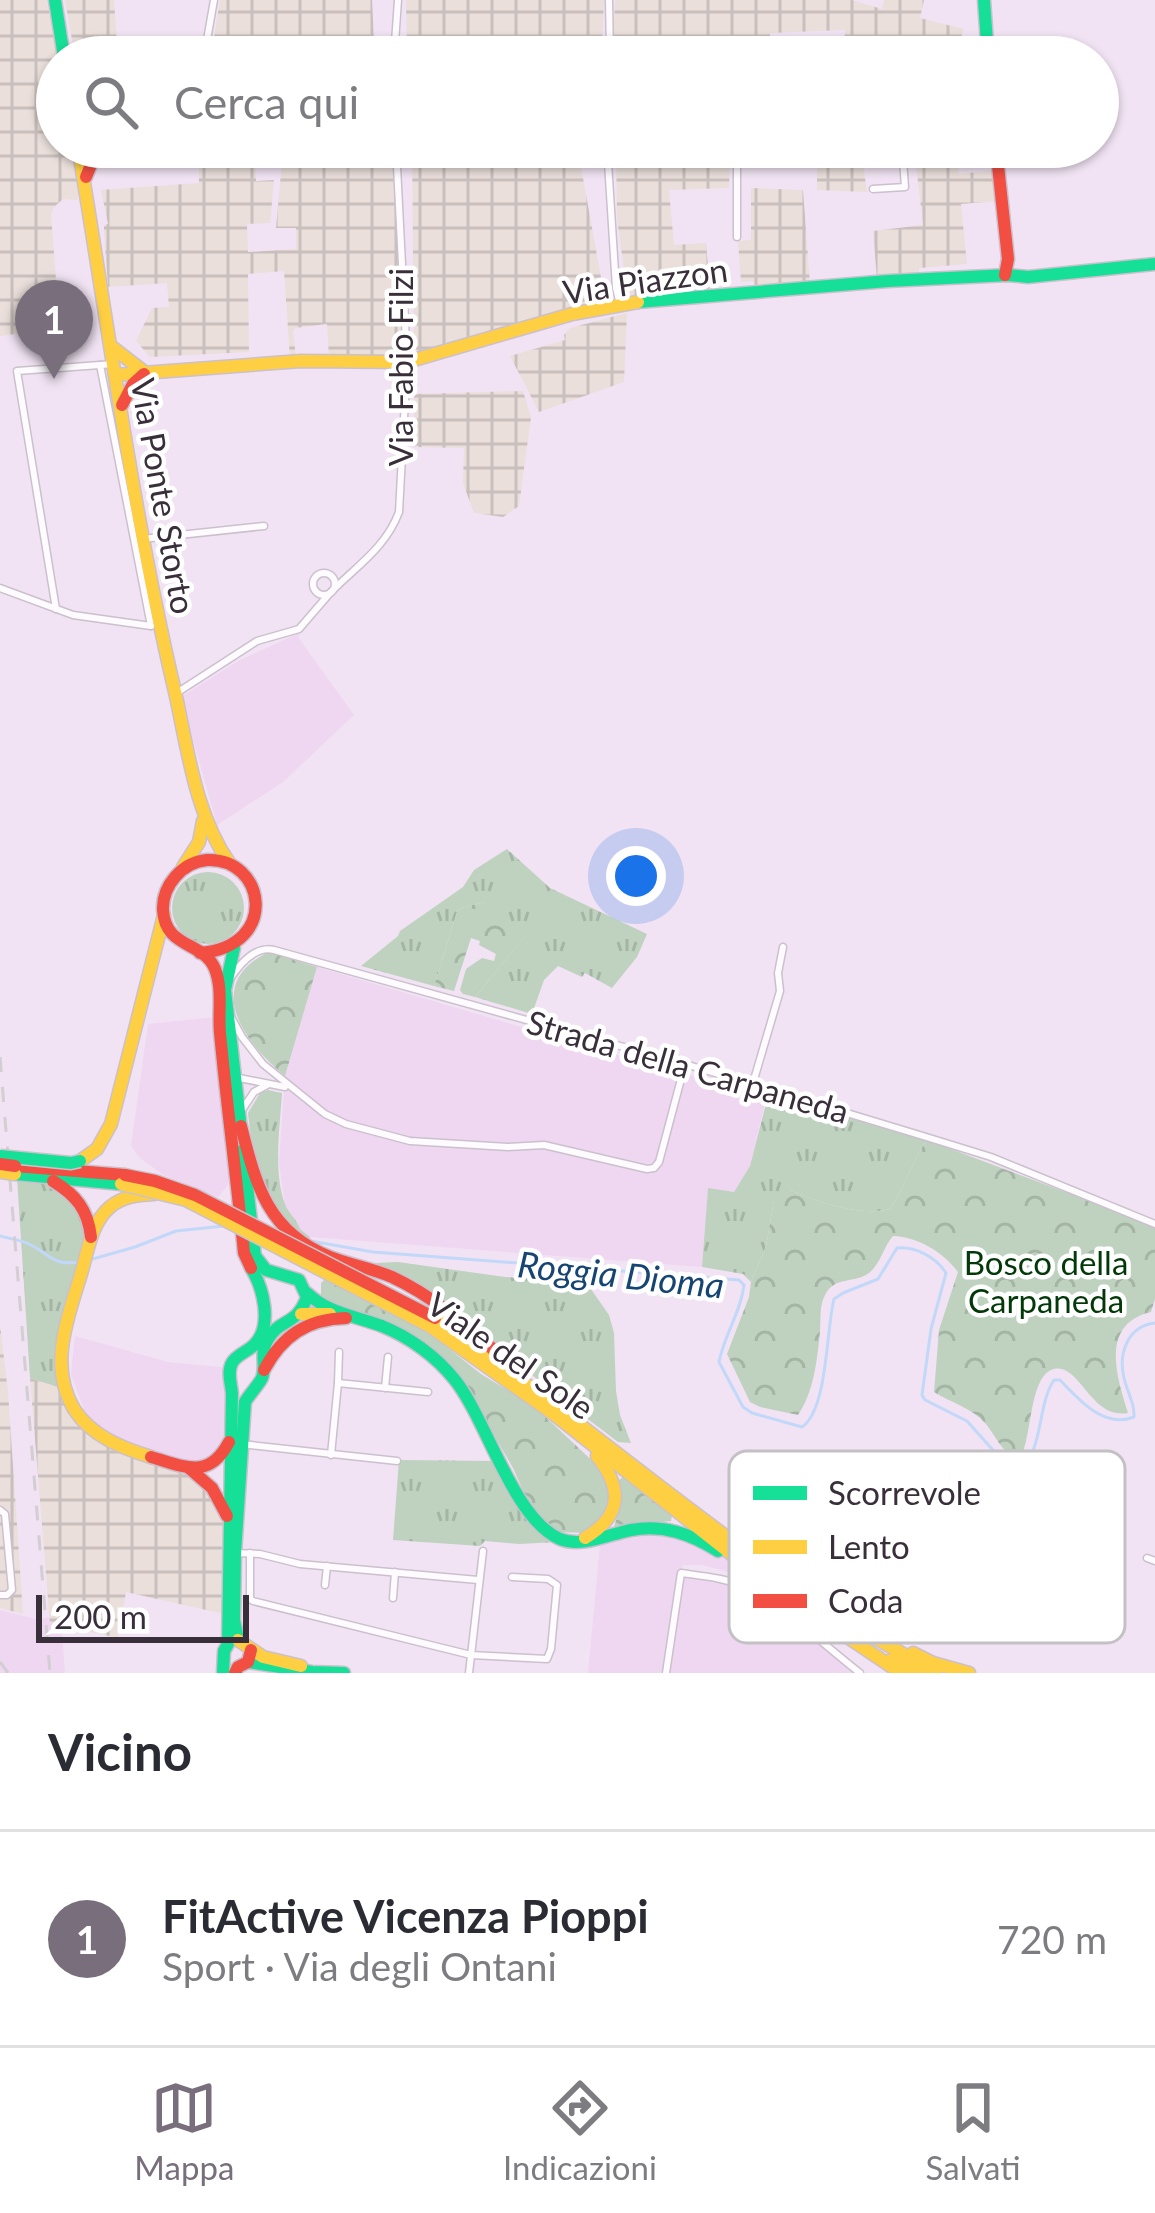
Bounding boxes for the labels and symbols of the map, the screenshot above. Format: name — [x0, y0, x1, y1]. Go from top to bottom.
street label: Via Piazzon — [560, 249, 730, 311]
street label: Via Fabio Filzi — [380, 268, 420, 466]
pin: 1 — [15, 280, 93, 379]
street label: Via Ponte Storto — [124, 375, 204, 617]
your location — [606, 846, 666, 906]
street label: Strada della Carpaneda — [522, 1001, 854, 1131]
water label: Roggia Dioma — [516, 1241, 726, 1307]
park label: Bosco della Carpaneda — [964, 1242, 1128, 1320]
street label: Viale del Sole — [420, 1283, 602, 1427]
legend — [729, 1451, 1125, 1643]
text: Scorrevole — [828, 1472, 981, 1512]
text: Lento — [828, 1526, 910, 1566]
text: Coda — [828, 1580, 903, 1620]
scale bar — [36, 1589, 249, 1642]

